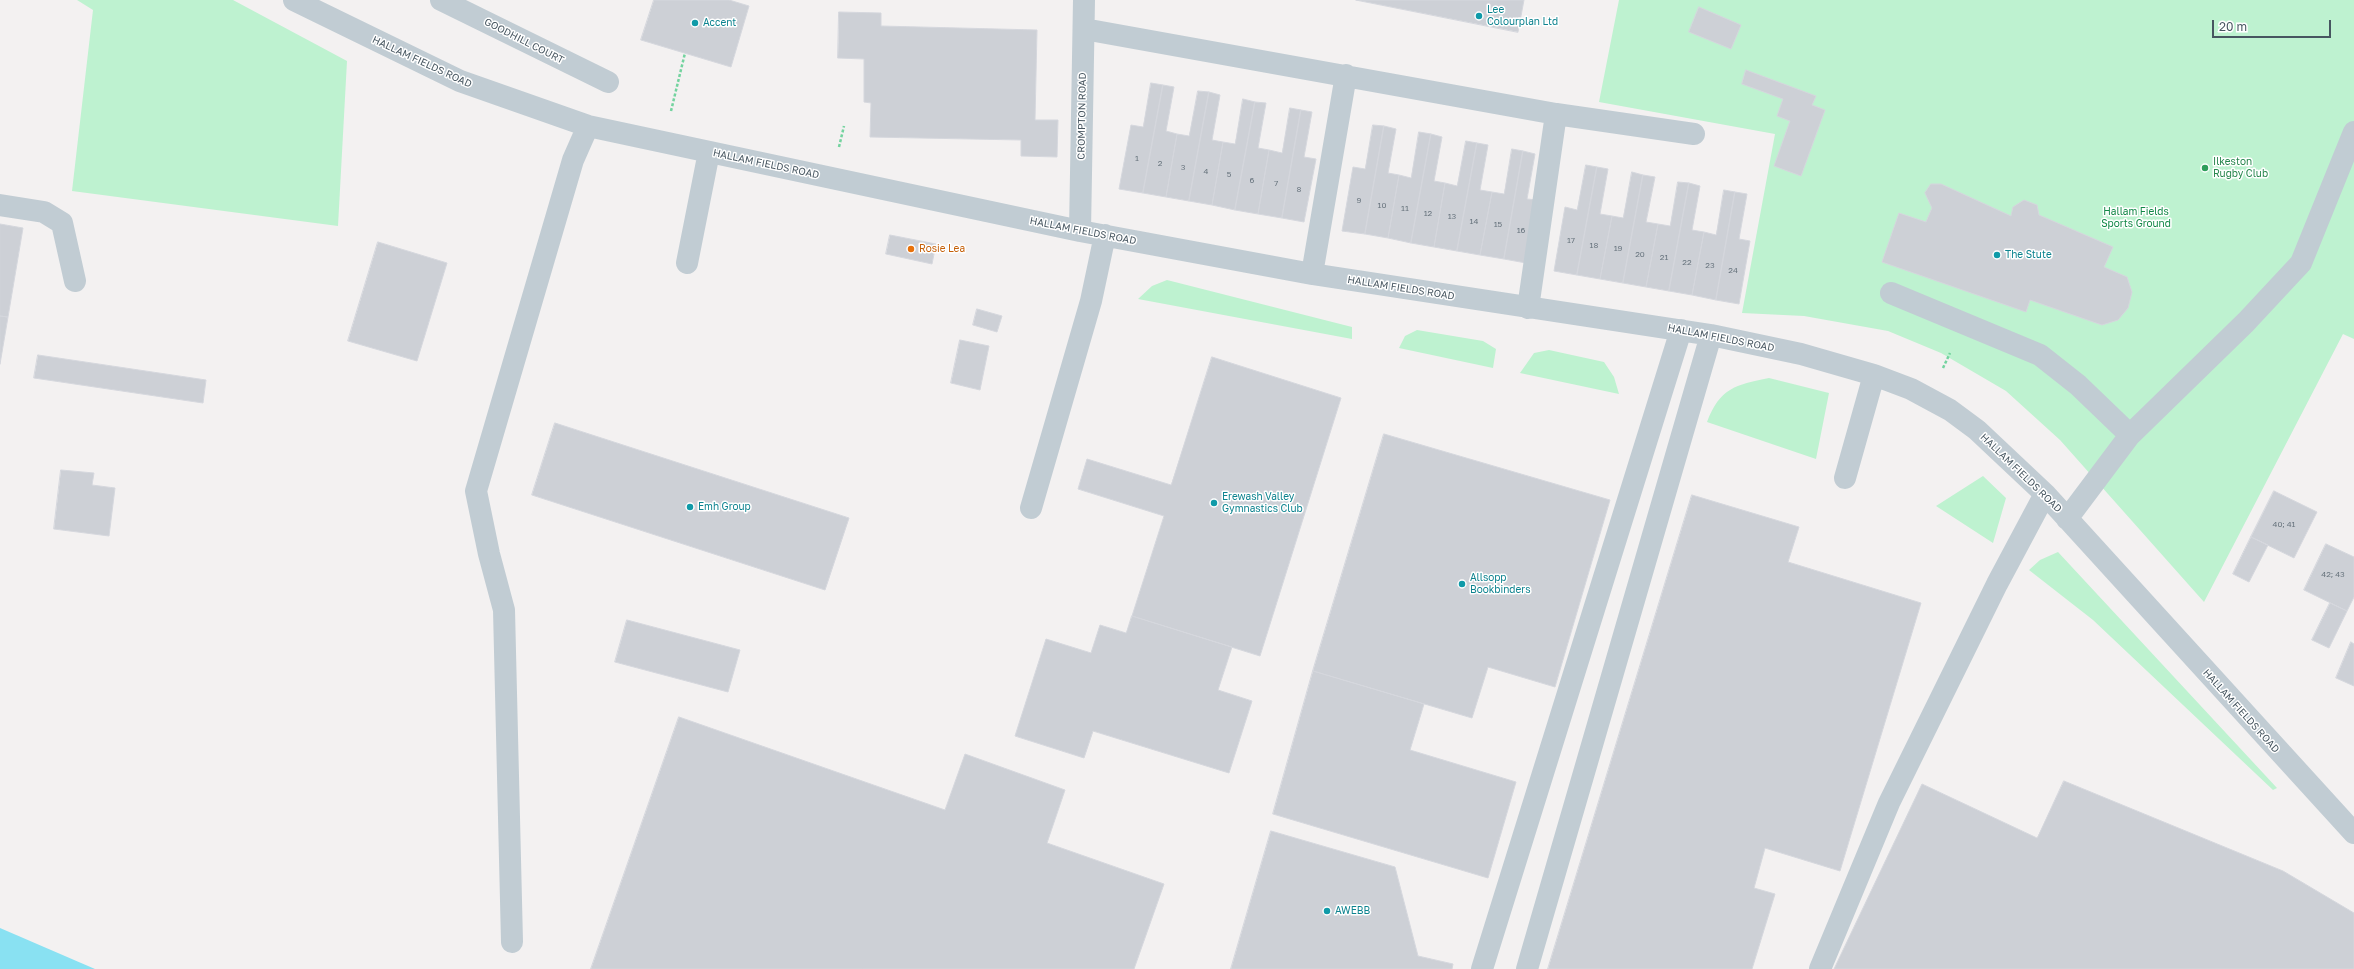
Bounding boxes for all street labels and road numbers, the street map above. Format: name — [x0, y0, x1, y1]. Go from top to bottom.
street label: GOODHILL COURT — [482, 16, 566, 66]
street label: HALLAM FIELDS ROAD — [370, 34, 474, 90]
street label: CROMPTON ROAD — [1075, 72, 1089, 160]
street label: HALLAM FIELDS ROAD — [712, 147, 820, 181]
street label: HALLAM FIELDS ROAD — [1029, 215, 1137, 247]
street label: HALLAM FIELDS ROAD — [1347, 274, 1455, 302]
street label: HALLAM FIELDS ROAD — [1667, 322, 1775, 354]
street label: HALLAM FIELDS ROAD — [1978, 431, 2064, 515]
street label: HALLAM FIELDS ROAD — [2200, 667, 2282, 755]

